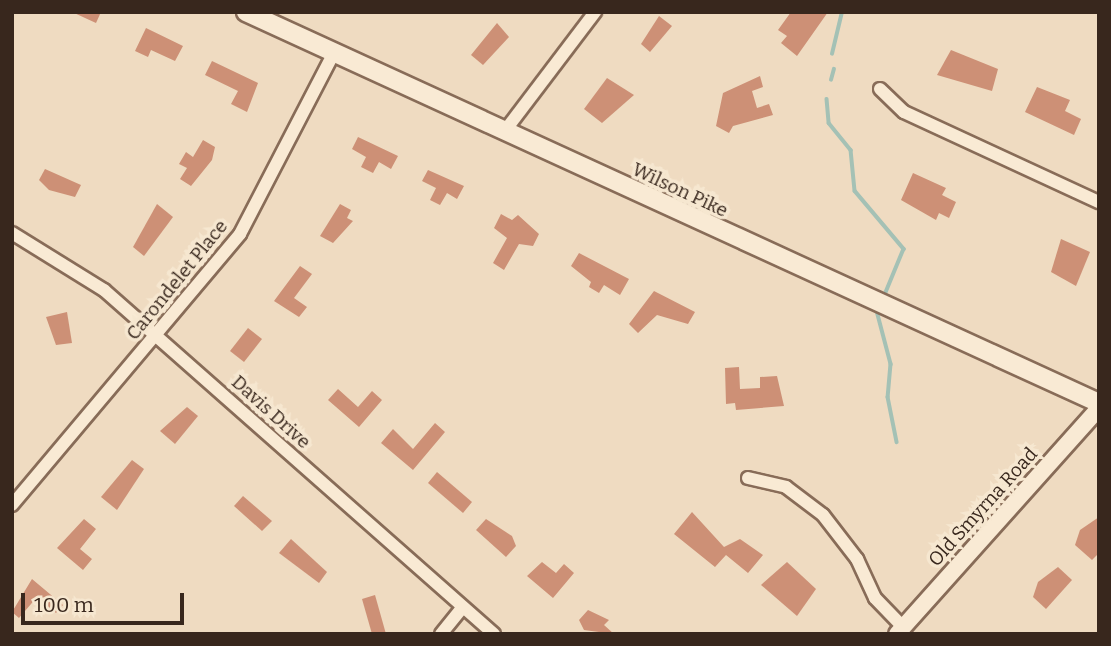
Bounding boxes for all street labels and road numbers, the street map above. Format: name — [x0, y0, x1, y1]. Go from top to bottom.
street label: Wilson Pike — [629, 158, 731, 222]
street label: Carondelet Place — [122, 215, 232, 345]
street label: Davis Drive — [227, 371, 315, 453]
street label: Old Smyrna Road — [924, 443, 1042, 571]

